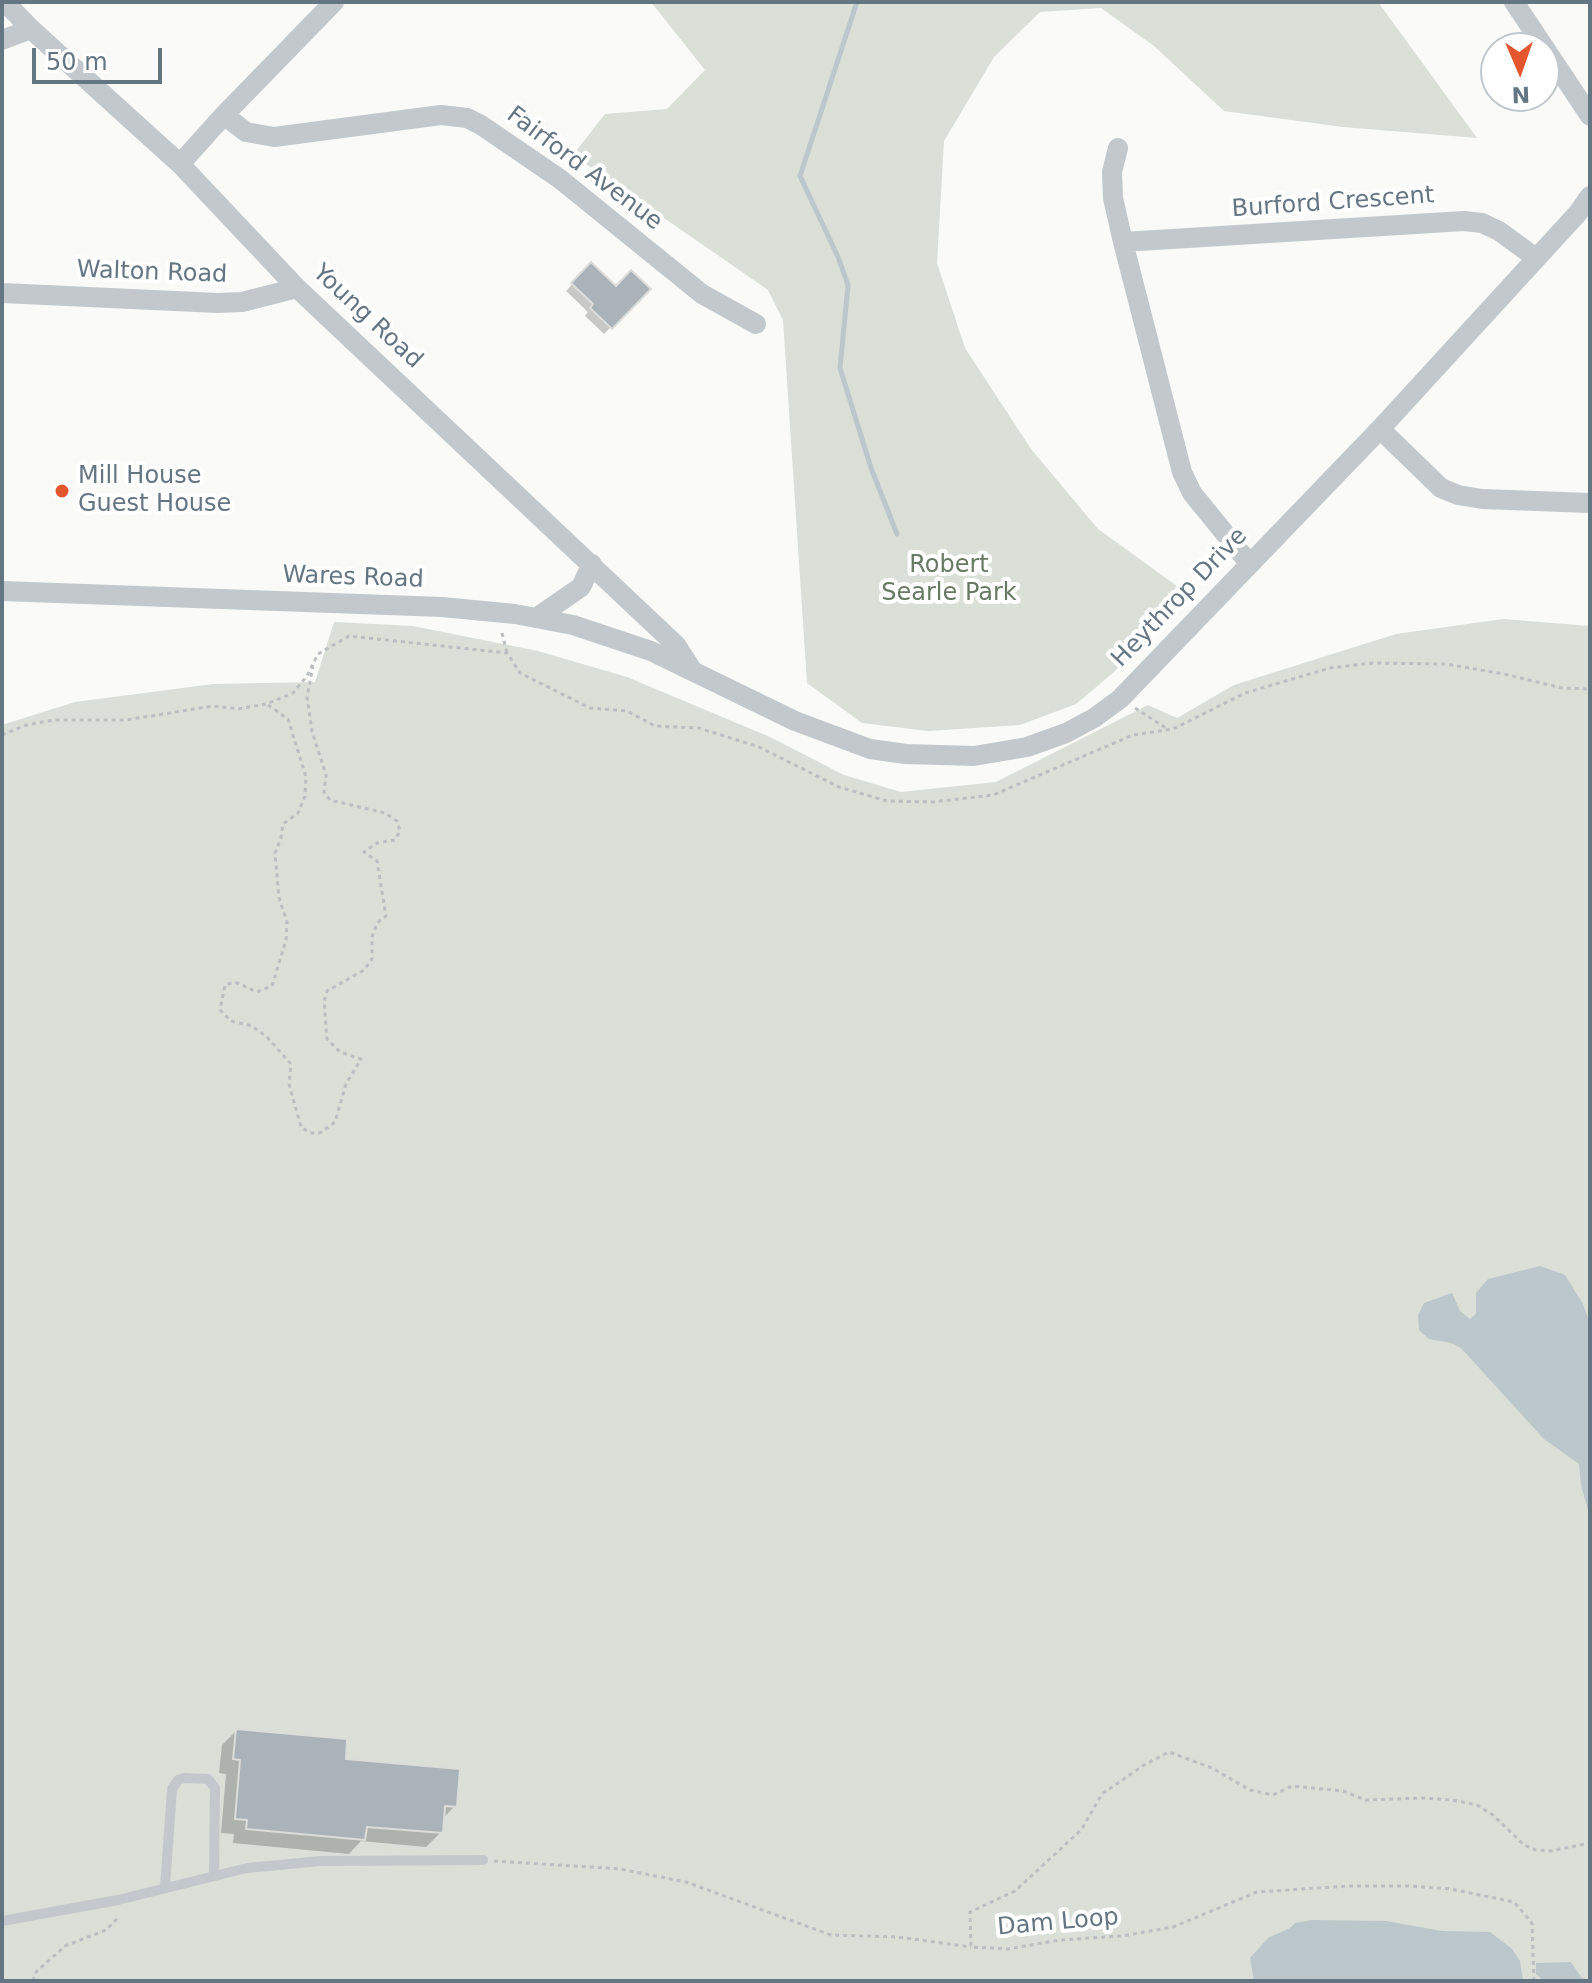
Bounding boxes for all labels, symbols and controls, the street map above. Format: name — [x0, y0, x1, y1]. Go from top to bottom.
scale bar — [36, 32, 166, 82]
north arrow — [1480, 32, 1560, 112]
text: 50 m — [46, 48, 108, 76]
text: N — [1511, 82, 1530, 107]
street label: Fairford Avenue — [500, 101, 668, 237]
street label: Burford Crescent — [1231, 182, 1435, 224]
street label: Walton Road — [76, 256, 228, 290]
street label: Young Road — [306, 259, 428, 375]
place label: Mill House Guest House — [78, 463, 231, 519]
marker: Mill House Guest House — [53, 482, 71, 500]
street label: Heythrop Drive — [1106, 522, 1254, 674]
park label: Robert Searle Park — [881, 552, 1017, 608]
street label: Wares Road — [282, 561, 424, 595]
street label: Dam Loop — [996, 1903, 1120, 1943]

